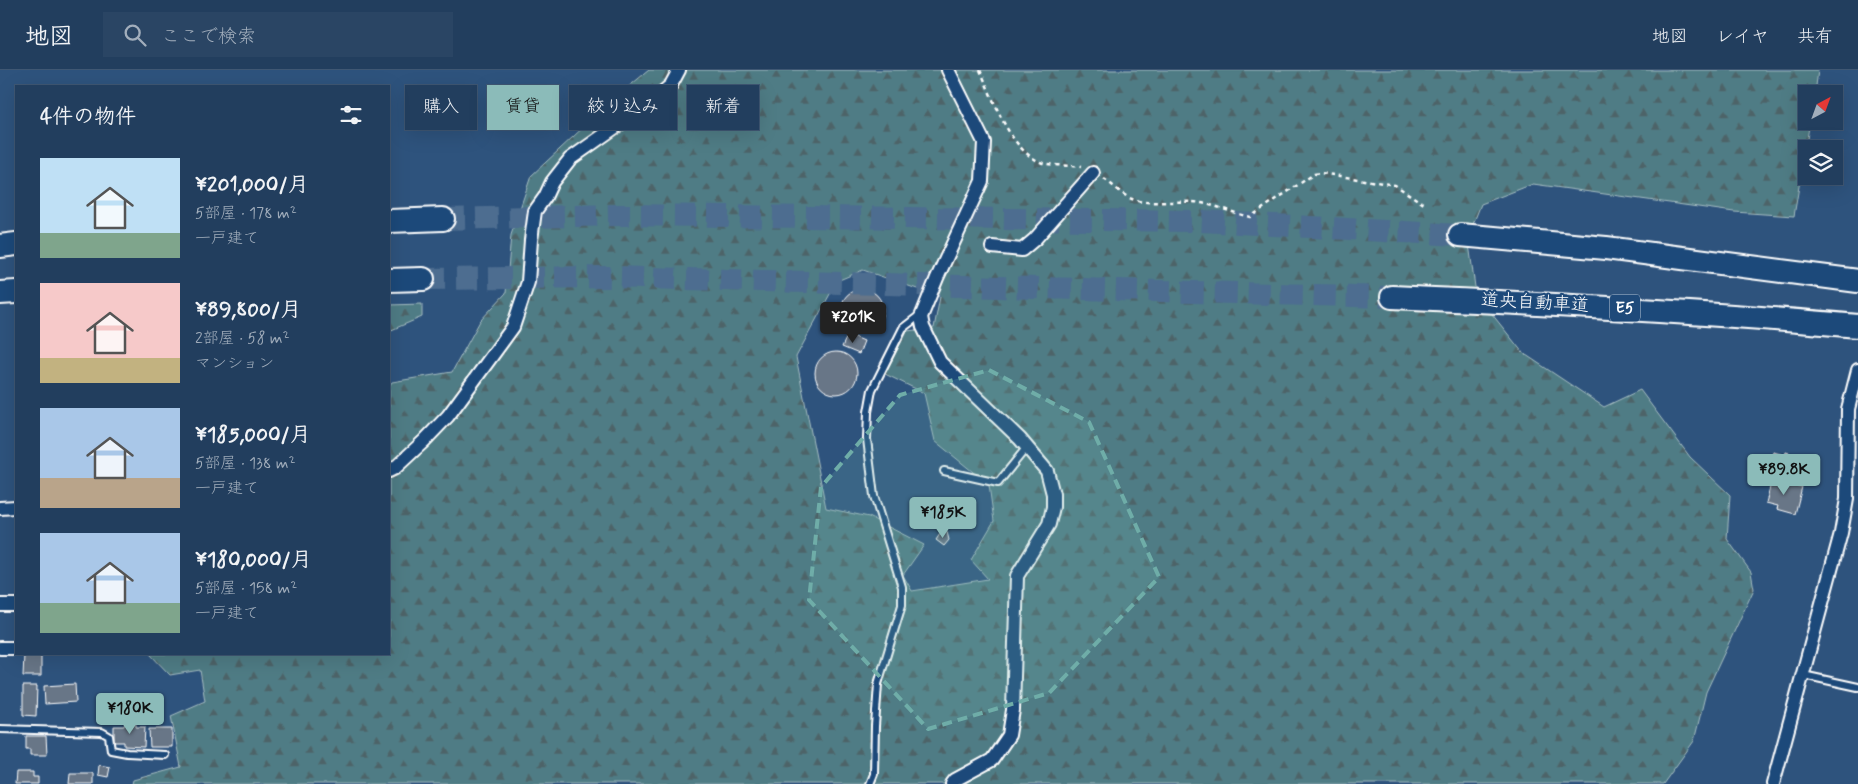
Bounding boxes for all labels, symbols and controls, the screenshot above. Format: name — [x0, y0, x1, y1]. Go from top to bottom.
search box — [103, 12, 453, 57]
icon: search — [121, 21, 149, 49]
text: 地図 — [25, 22, 73, 53]
text: ここで検索 — [161, 24, 256, 49]
text: 地図 — [1652, 25, 1688, 49]
text: レイヤ — [1716, 25, 1769, 49]
text: 共有 — [1797, 25, 1833, 49]
chip: 購入 — [405, 85, 477, 130]
chip: 賃貸 — [487, 85, 559, 130]
chip: 絞り込み — [569, 85, 677, 130]
chip: 新着 — [687, 85, 759, 130]
north arrow — [1798, 85, 1842, 130]
map controls — [1798, 85, 1843, 185]
icon: filters — [337, 101, 365, 129]
text: 4件の物件 — [40, 103, 136, 131]
button: layers — [1798, 140, 1843, 185]
text: ¥201,000/月 — [195, 171, 309, 199]
icon: home — [80, 178, 140, 238]
text: 5部屋 · 178 m² — [195, 203, 297, 224]
text: 一戸建て — [195, 228, 259, 249]
street label: 道央自動車道 — [1480, 288, 1590, 318]
road number: E5 — [1610, 294, 1640, 322]
text: ¥89,800/月 — [195, 296, 301, 324]
pin: ¥201K — [818, 302, 888, 344]
icon: home — [80, 303, 140, 363]
text: ¥201K — [831, 307, 875, 328]
text: 2部屋 · 58 m² — [195, 328, 290, 349]
text: マンション — [195, 353, 274, 374]
text: ¥185,000/月 — [195, 421, 311, 449]
icon: home — [80, 428, 140, 488]
text: 5部屋 · 138 m² — [195, 453, 296, 474]
pin: ¥89.8K — [1743, 454, 1825, 496]
text: ¥89.8K — [1758, 459, 1810, 480]
text: 一戸建て — [195, 478, 259, 499]
pin: ¥185K — [908, 496, 978, 539]
text: ¥185K — [920, 502, 966, 523]
text: ¥180,000/月 — [195, 546, 312, 574]
icon: home — [80, 553, 140, 613]
text: 5部屋 · 158 m² — [195, 578, 297, 599]
text: 一戸建て — [195, 603, 259, 624]
pin: ¥180K — [95, 692, 165, 735]
text: ¥180K — [107, 698, 153, 719]

